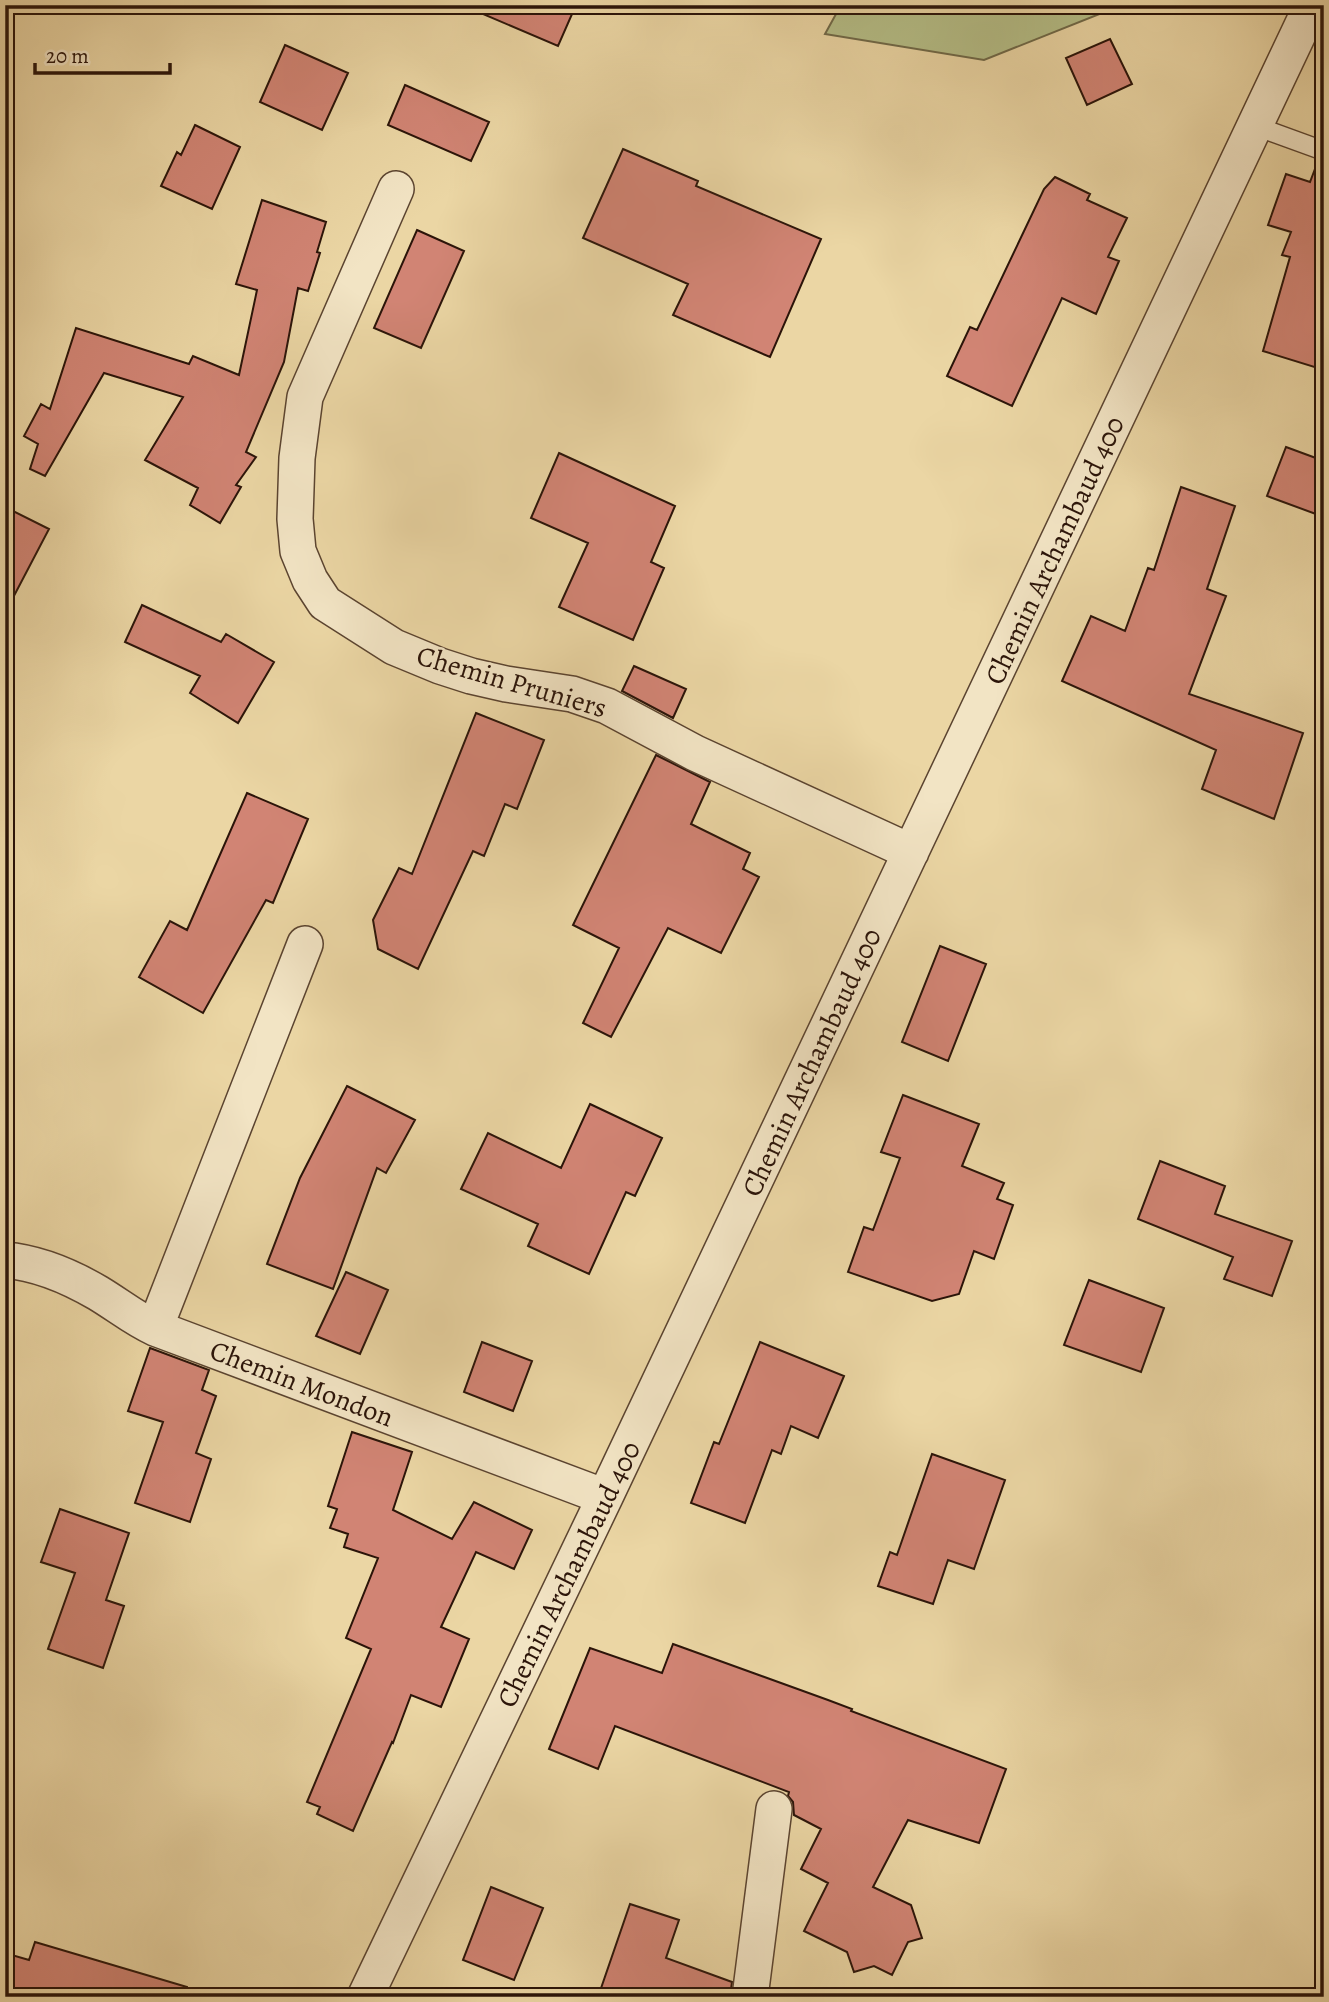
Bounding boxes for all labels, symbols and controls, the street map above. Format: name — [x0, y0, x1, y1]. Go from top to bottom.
scale bar — [35, 32, 170, 76]
text: 20 m — [46, 42, 89, 70]
street label: Chemin Archambaud 400 — [976, 410, 1134, 691]
street label: Chemin Pruniers — [412, 637, 611, 727]
street label: Chemin Archambaud 400 — [733, 922, 891, 1203]
street label: Chemin Mondon — [204, 1331, 399, 1436]
street label: Chemin Archambaud 400 — [488, 1435, 650, 1714]

